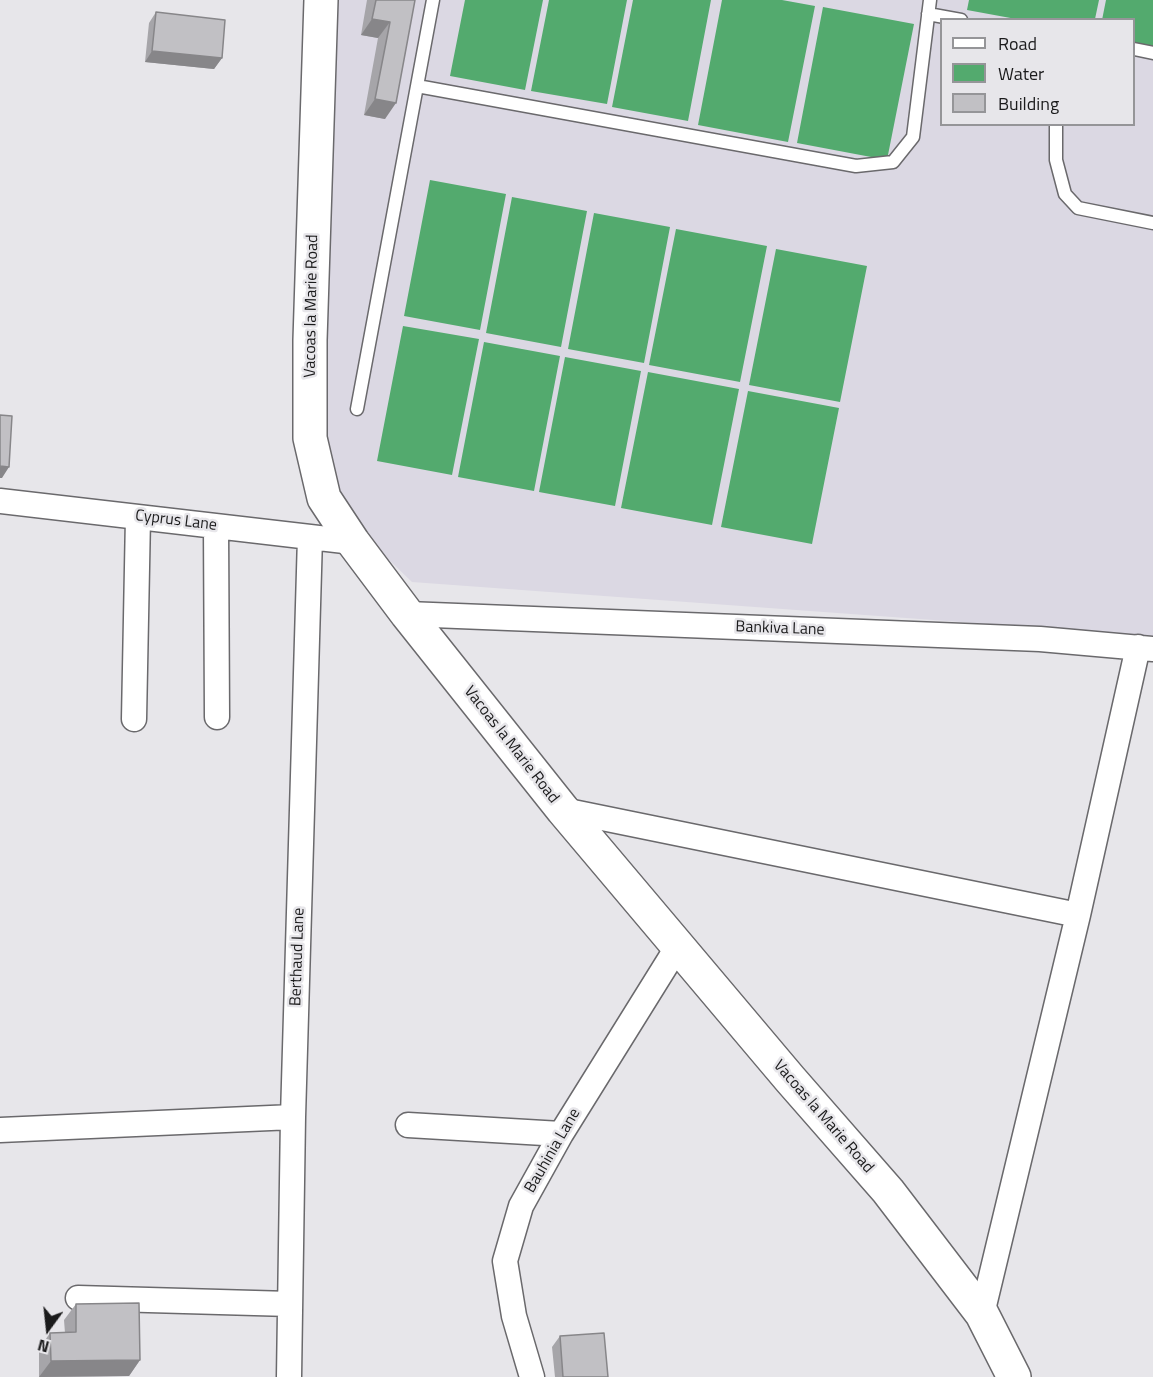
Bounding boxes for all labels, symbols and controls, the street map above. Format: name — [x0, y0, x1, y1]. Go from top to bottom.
legend — [940, 18, 1135, 126]
text: Road — [998, 30, 1037, 57]
text: Water — [998, 60, 1044, 87]
text: Building — [998, 90, 1059, 117]
street label: Vacoas la Marie Road — [301, 234, 323, 378]
street label: Cyprus Lane — [134, 506, 218, 536]
street label: Bankiva Lane — [735, 618, 825, 640]
street label: Vacoas la Marie Road — [459, 683, 563, 807]
street label: Berthaud Lane — [287, 907, 309, 1007]
street label: Vacoas la Marie Road — [769, 1057, 877, 1177]
street label: Bauhinia Lane — [521, 1105, 585, 1197]
north arrow — [18, 1299, 78, 1359]
text: N — [35, 1333, 52, 1359]

